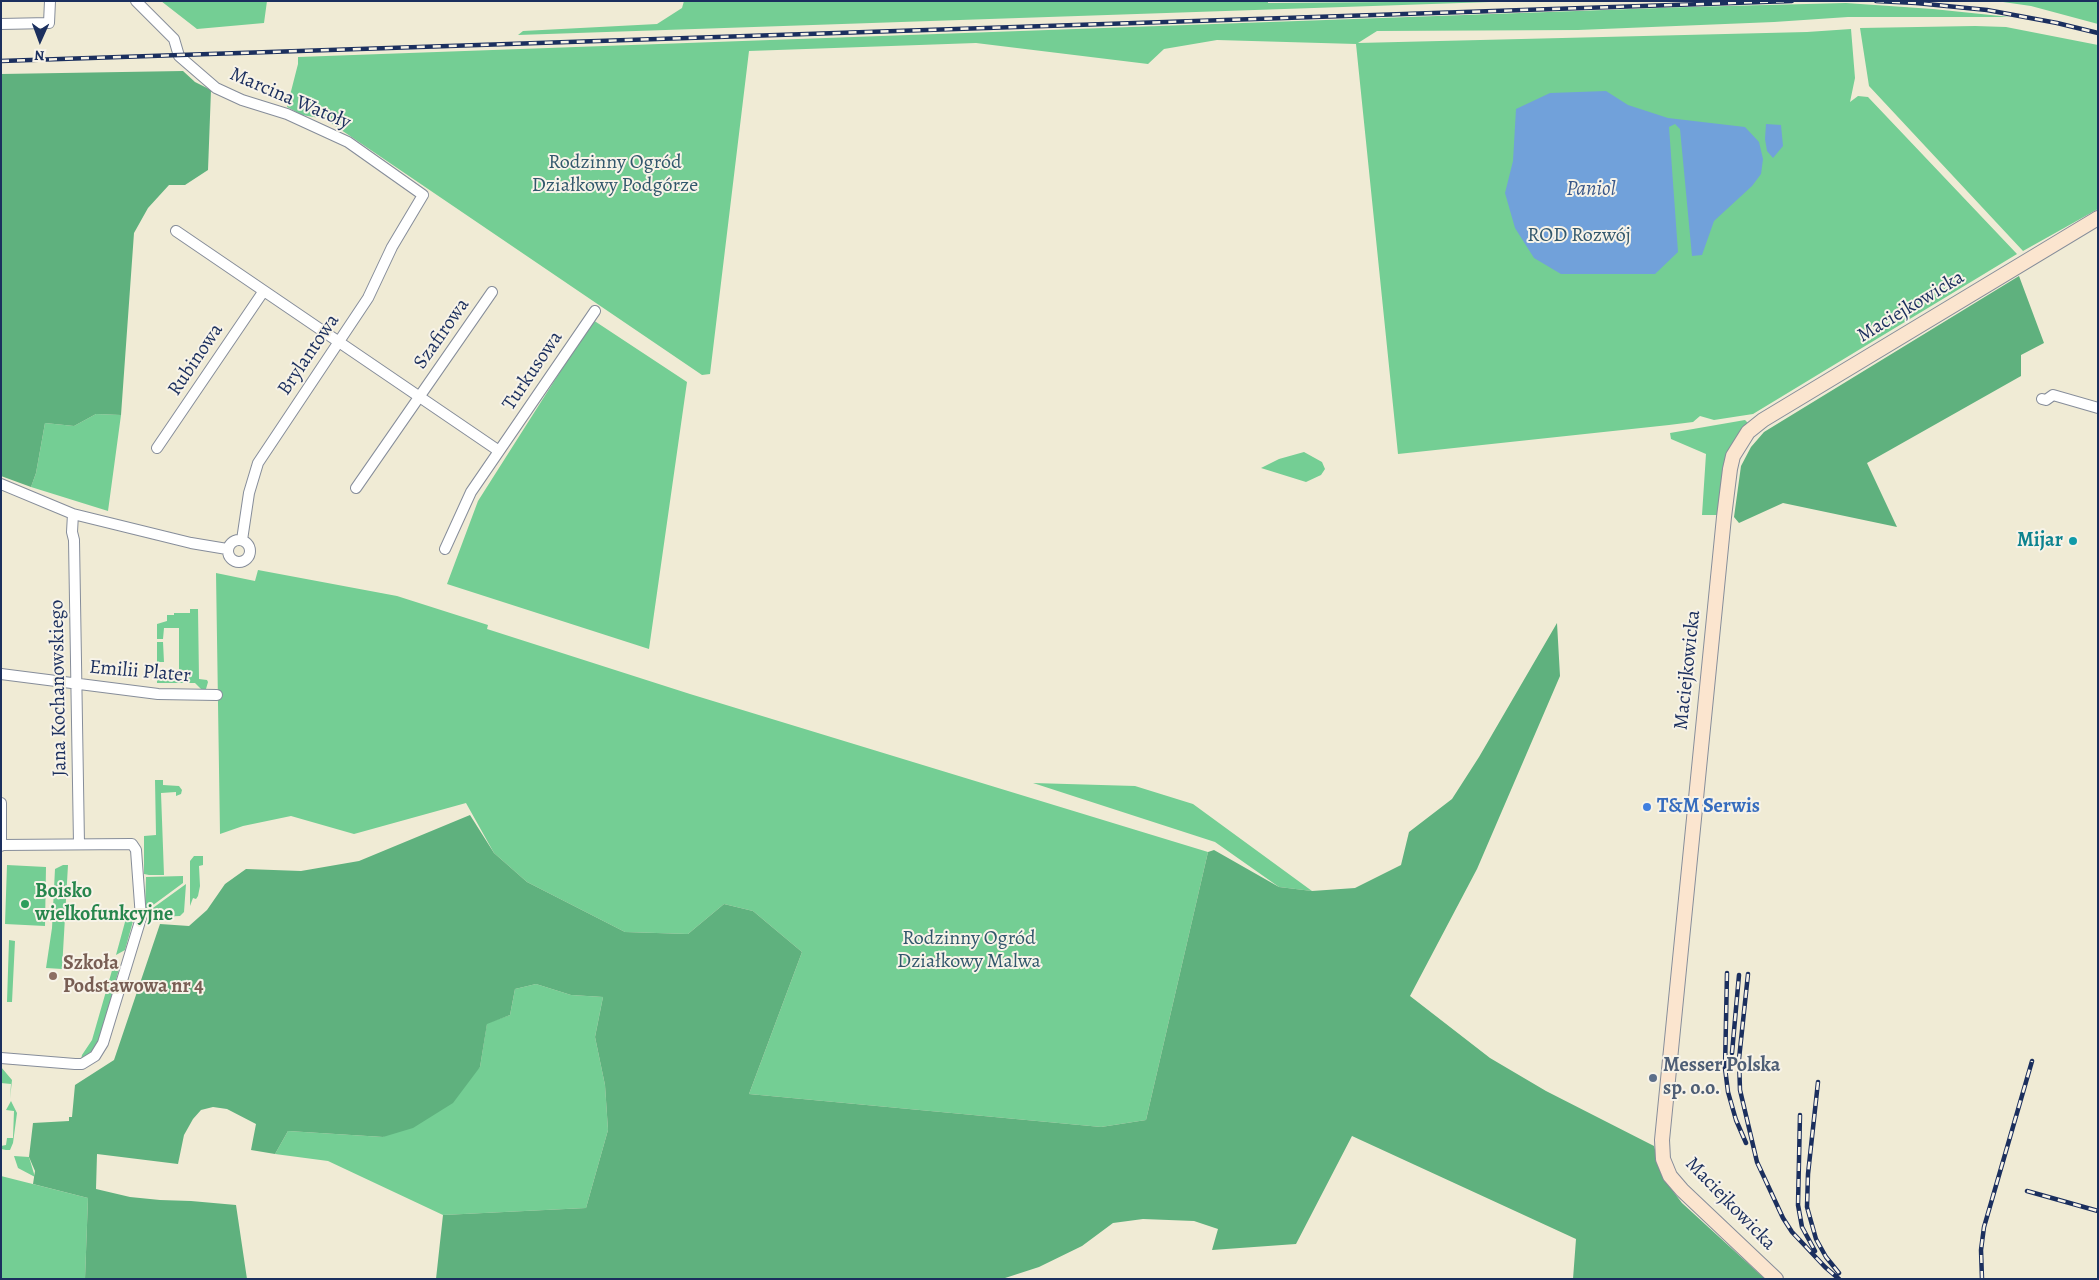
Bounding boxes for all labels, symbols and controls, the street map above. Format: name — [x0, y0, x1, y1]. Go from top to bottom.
north arrow — [15, 15, 65, 65]
text: N — [34, 46, 45, 65]
street label: Marcina Watoły — [226, 63, 354, 135]
park label: Rodzinny Ogród Działkowy Podgórze — [532, 151, 698, 198]
water label: Paniol — [1566, 177, 1616, 203]
park label: ROD Rozwój — [1527, 224, 1631, 248]
street label: Maciejkowicka — [1853, 266, 1969, 348]
street label: Szafirowa — [409, 294, 475, 374]
street label: Brylantowa — [273, 310, 345, 400]
street label: Rubinowa — [163, 319, 229, 401]
street label: Turkusowa — [498, 327, 568, 415]
place label: Mijar — [2017, 529, 2063, 553]
marker: Mijar — [2067, 535, 2079, 547]
street label: Jana Kochanowskiego — [45, 599, 73, 777]
street label: Maciejkowicka — [1670, 609, 1706, 731]
street label: Emilii Plater — [88, 656, 192, 688]
place label: T&M Serwis — [1657, 795, 1760, 819]
marker: T&M Serwis — [1641, 801, 1653, 813]
place label: Boisko wielkofunkcyjne — [35, 880, 173, 927]
marker: Boisko wielkofunkcyjne — [19, 898, 31, 910]
park label: Rodzinny Ogród Działkowy Malwa — [897, 927, 1041, 974]
place label: Szkoła Podstawowa nr 4 — [63, 952, 204, 999]
marker: Szkoła Podstawowa nr 4 — [47, 970, 59, 982]
place label: Messer Polska sp. o.o. — [1663, 1054, 1780, 1101]
marker: Messer Polska sp. o.o. — [1647, 1072, 1659, 1084]
street label: Maciejkowicka — [1680, 1152, 1780, 1256]

